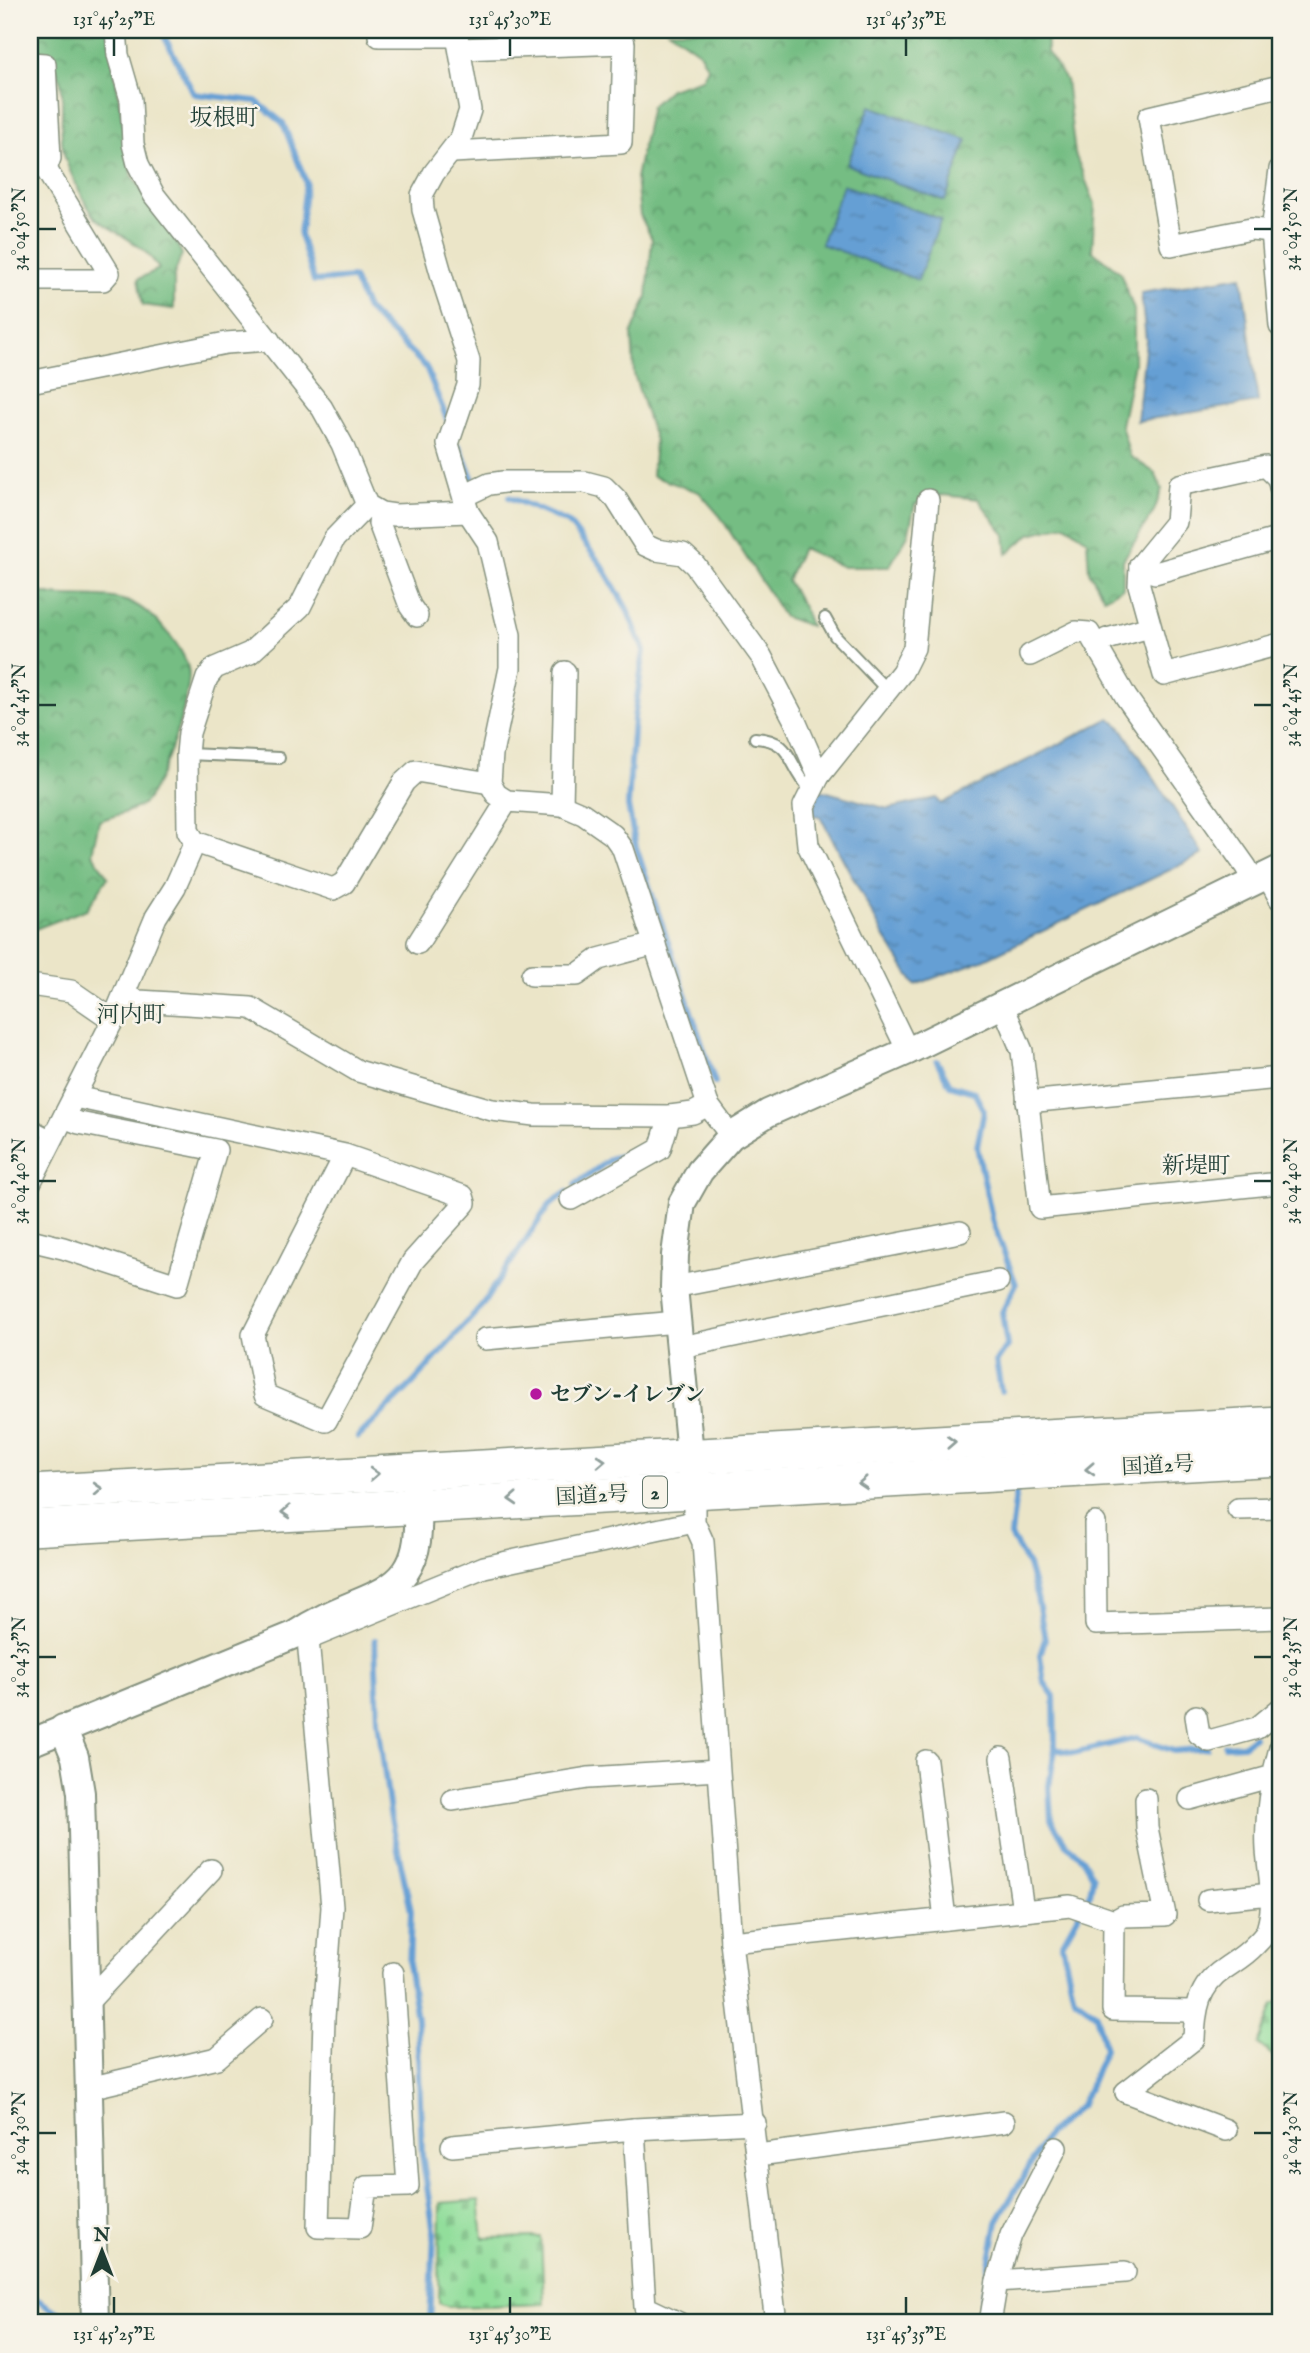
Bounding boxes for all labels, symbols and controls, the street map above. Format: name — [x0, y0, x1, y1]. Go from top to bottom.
text: 131°45'25"E — [73, 9, 155, 32]
text: 131°45'30"E — [468, 9, 552, 32]
text: 131°45'35"E — [866, 9, 946, 32]
district label: 坂根町 — [190, 104, 259, 133]
text: 34°04'50"N — [9, 187, 32, 271]
text: 34°04'50"N — [1281, 187, 1304, 271]
text: 34°04'45"N — [9, 663, 32, 747]
text: 34°04'45"N — [1281, 663, 1304, 747]
district label: 河内町 — [97, 1001, 166, 1030]
text: 34°04'40"N — [9, 1138, 32, 1224]
text: 34°04'40"N — [1281, 1138, 1304, 1224]
district label: 新堤町 — [1162, 1152, 1231, 1181]
place label: セブン-イレブン — [550, 1382, 705, 1409]
marker: セブン-イレブン — [528, 1386, 544, 1402]
one-way arrow — [945, 1435, 956, 1450]
street label: 国道2号 — [1121, 1451, 1195, 1482]
one-way arrow — [596, 1453, 607, 1468]
one-way arrow — [1084, 1461, 1095, 1476]
one-way arrow — [369, 1466, 380, 1481]
one-way arrow — [857, 1475, 868, 1490]
road number: 2 — [643, 1476, 667, 1508]
street label: 国道2号 — [555, 1481, 629, 1512]
one-way arrow — [93, 1482, 104, 1497]
one-way arrow — [507, 1492, 518, 1507]
one-way arrow — [280, 1504, 291, 1519]
text: 34°04'35"N — [9, 1616, 32, 1698]
text: 34°04'35"N — [1281, 1616, 1304, 1698]
text: 34°04'30"N — [9, 2091, 32, 2175]
text: 34°04'30"N — [1281, 2091, 1304, 2175]
north arrow — [66, 2216, 136, 2286]
text: N — [93, 2224, 111, 2248]
text: 131°45'25"E — [73, 2324, 155, 2347]
text: 131°45'30"E — [468, 2324, 552, 2347]
text: 131°45'35"E — [866, 2324, 946, 2347]

